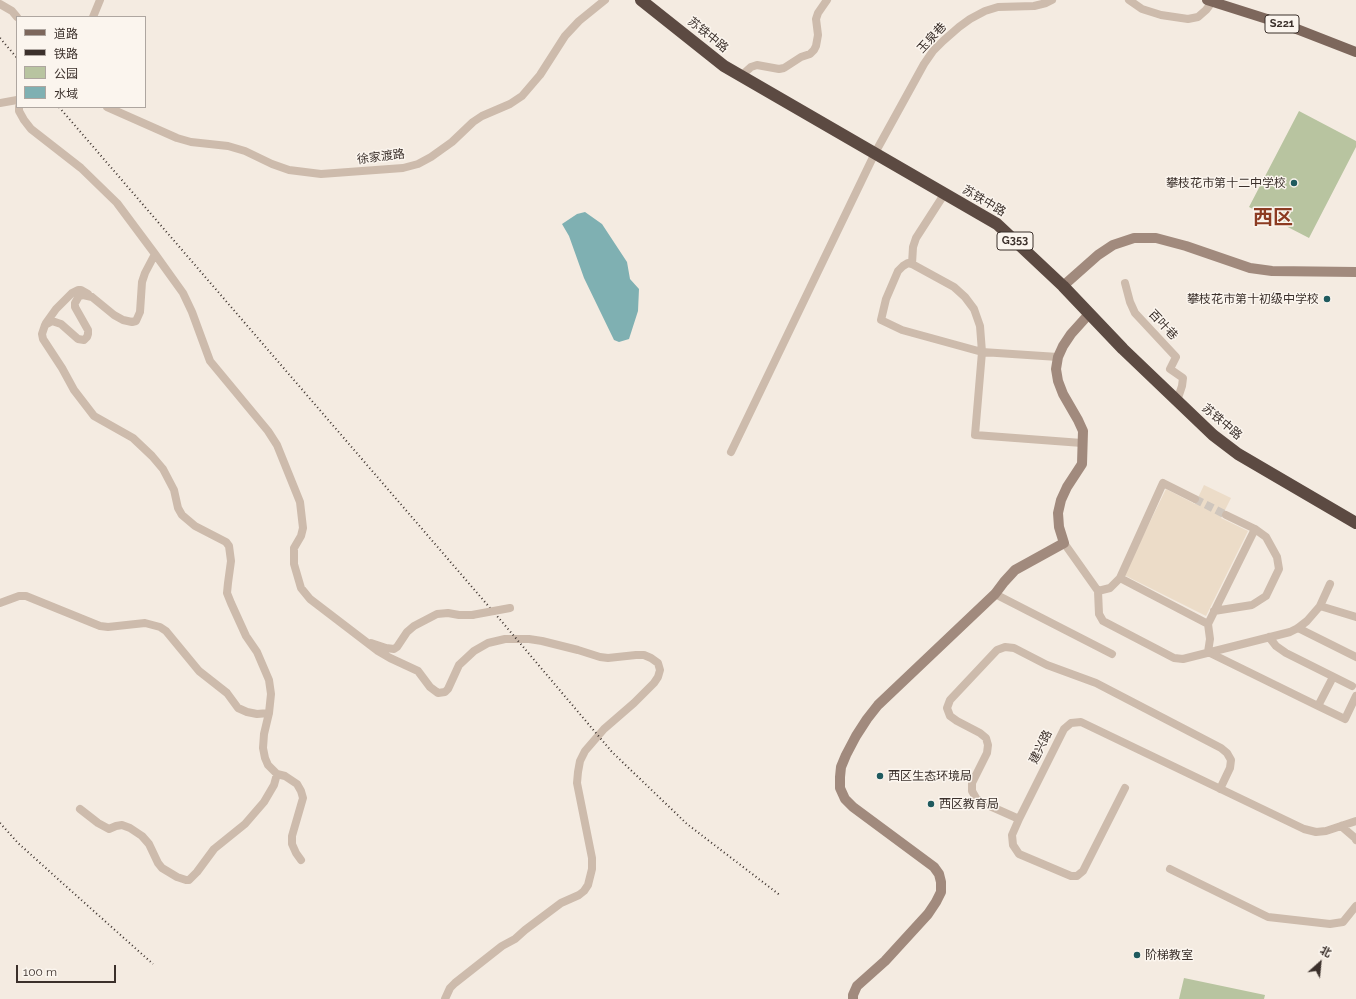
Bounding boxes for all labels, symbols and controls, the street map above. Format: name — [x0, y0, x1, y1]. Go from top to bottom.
street label: 苏铁中路 — [685, 14, 731, 56]
road number: S221 — [1265, 15, 1299, 33]
legend — [16, 16, 146, 108]
street label: 玉泉巷 — [914, 20, 950, 56]
text: 道路 — [54, 27, 78, 41]
text: 铁路 — [54, 47, 78, 61]
text: 公园 — [54, 67, 78, 81]
text: 水域 — [54, 87, 78, 101]
street label: 徐家渡路 — [356, 147, 406, 167]
place label: 攀枝花市第十二中学校 — [1166, 176, 1286, 190]
marker: 攀枝花市第十二中学校 — [1289, 178, 1299, 188]
street label: 苏铁中路 — [960, 182, 1008, 220]
district label: 西区 — [1253, 206, 1293, 230]
road number: G353 — [997, 232, 1033, 250]
place label: 攀枝花市第十初级中学校 — [1187, 292, 1319, 306]
marker: 攀枝花市第十初级中学校 — [1322, 294, 1332, 304]
street label: 百叶巷 — [1145, 307, 1181, 343]
street label: 苏铁中路 — [1199, 401, 1245, 443]
street label: 建兴路 — [1027, 728, 1055, 766]
place label: 西区生态环境局 — [888, 769, 972, 783]
marker: 西区生态环境局 — [875, 771, 885, 781]
place label: 西区教育局 — [939, 797, 999, 811]
marker: 西区教育局 — [926, 799, 936, 809]
north arrow — [1300, 943, 1340, 983]
text: 北 — [1318, 944, 1334, 960]
place label: 阶梯教室 — [1145, 948, 1193, 962]
marker: 阶梯教室 — [1132, 950, 1142, 960]
scale bar — [18, 957, 118, 983]
text: 100 m — [23, 965, 57, 979]

